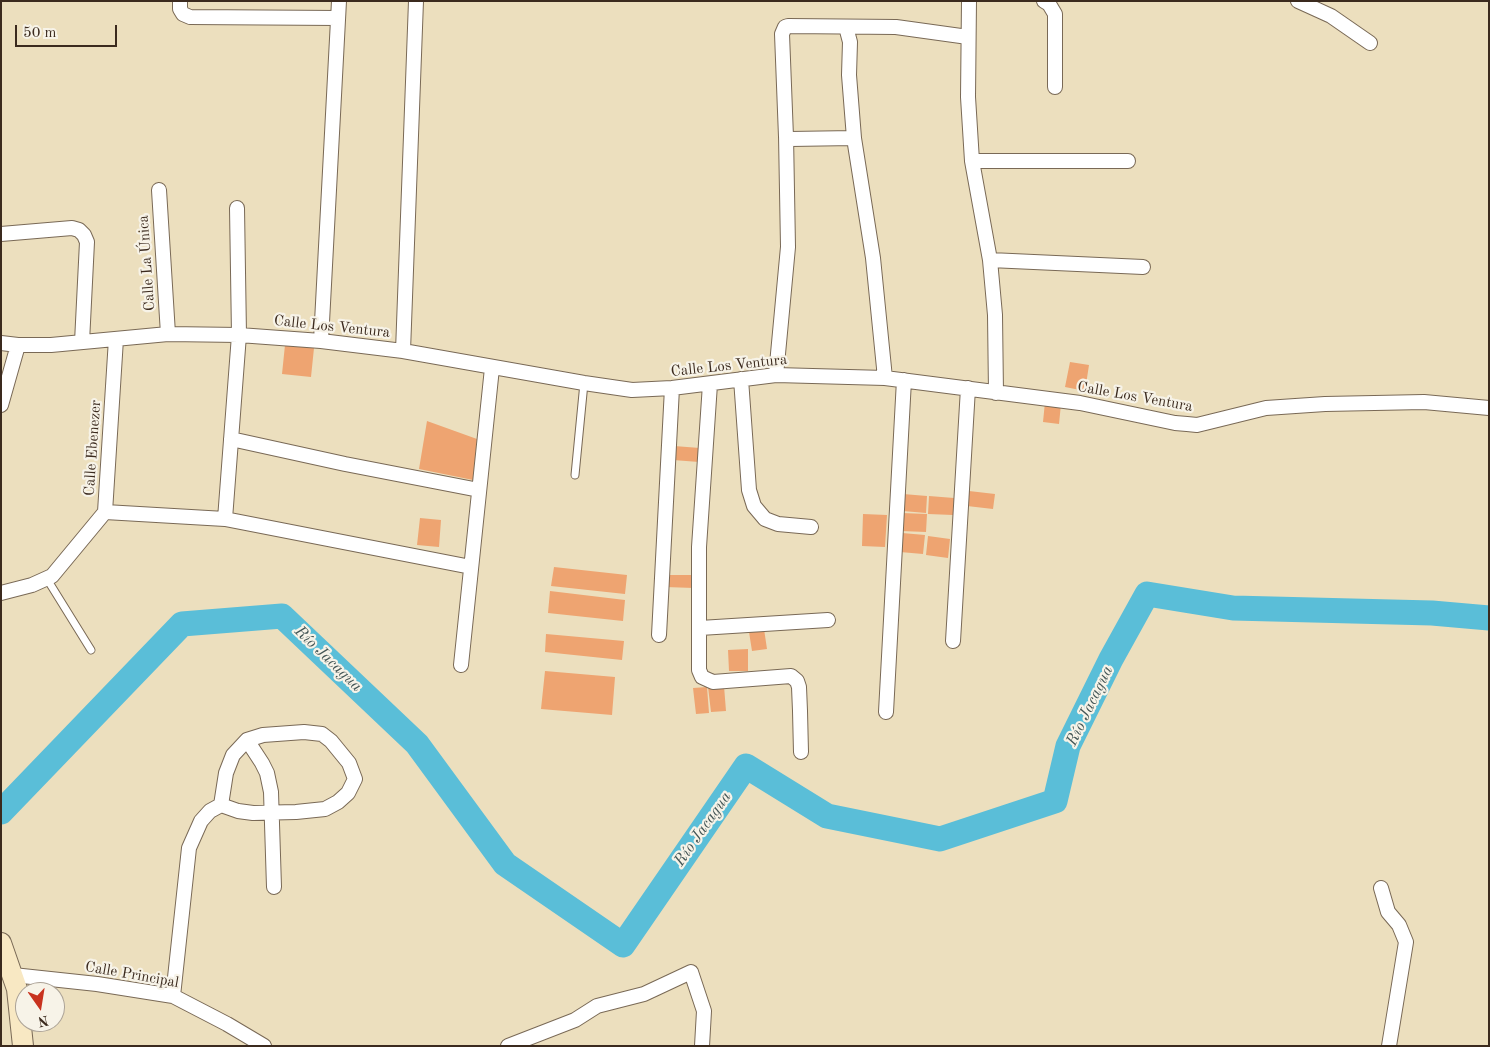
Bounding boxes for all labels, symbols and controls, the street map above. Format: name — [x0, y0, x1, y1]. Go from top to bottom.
scale bar — [18, 15, 120, 47]
text: 50 m — [23, 26, 57, 41]
street label: Calle La Única — [135, 214, 159, 312]
street label: Calle Los Ventura — [273, 312, 391, 342]
street label: Calle Los Ventura — [670, 351, 788, 381]
street label: Calle Los Ventura — [1076, 378, 1194, 416]
street label: Calle Ebenezer — [81, 399, 105, 497]
water label: Río Jacagua — [290, 622, 366, 696]
water label: Río Jacagua — [1062, 663, 1118, 749]
water label: Río Jacagua — [670, 788, 736, 870]
street label: Calle Principal — [84, 958, 180, 992]
north arrow — [15, 982, 65, 1032]
text: N — [36, 1013, 50, 1029]

